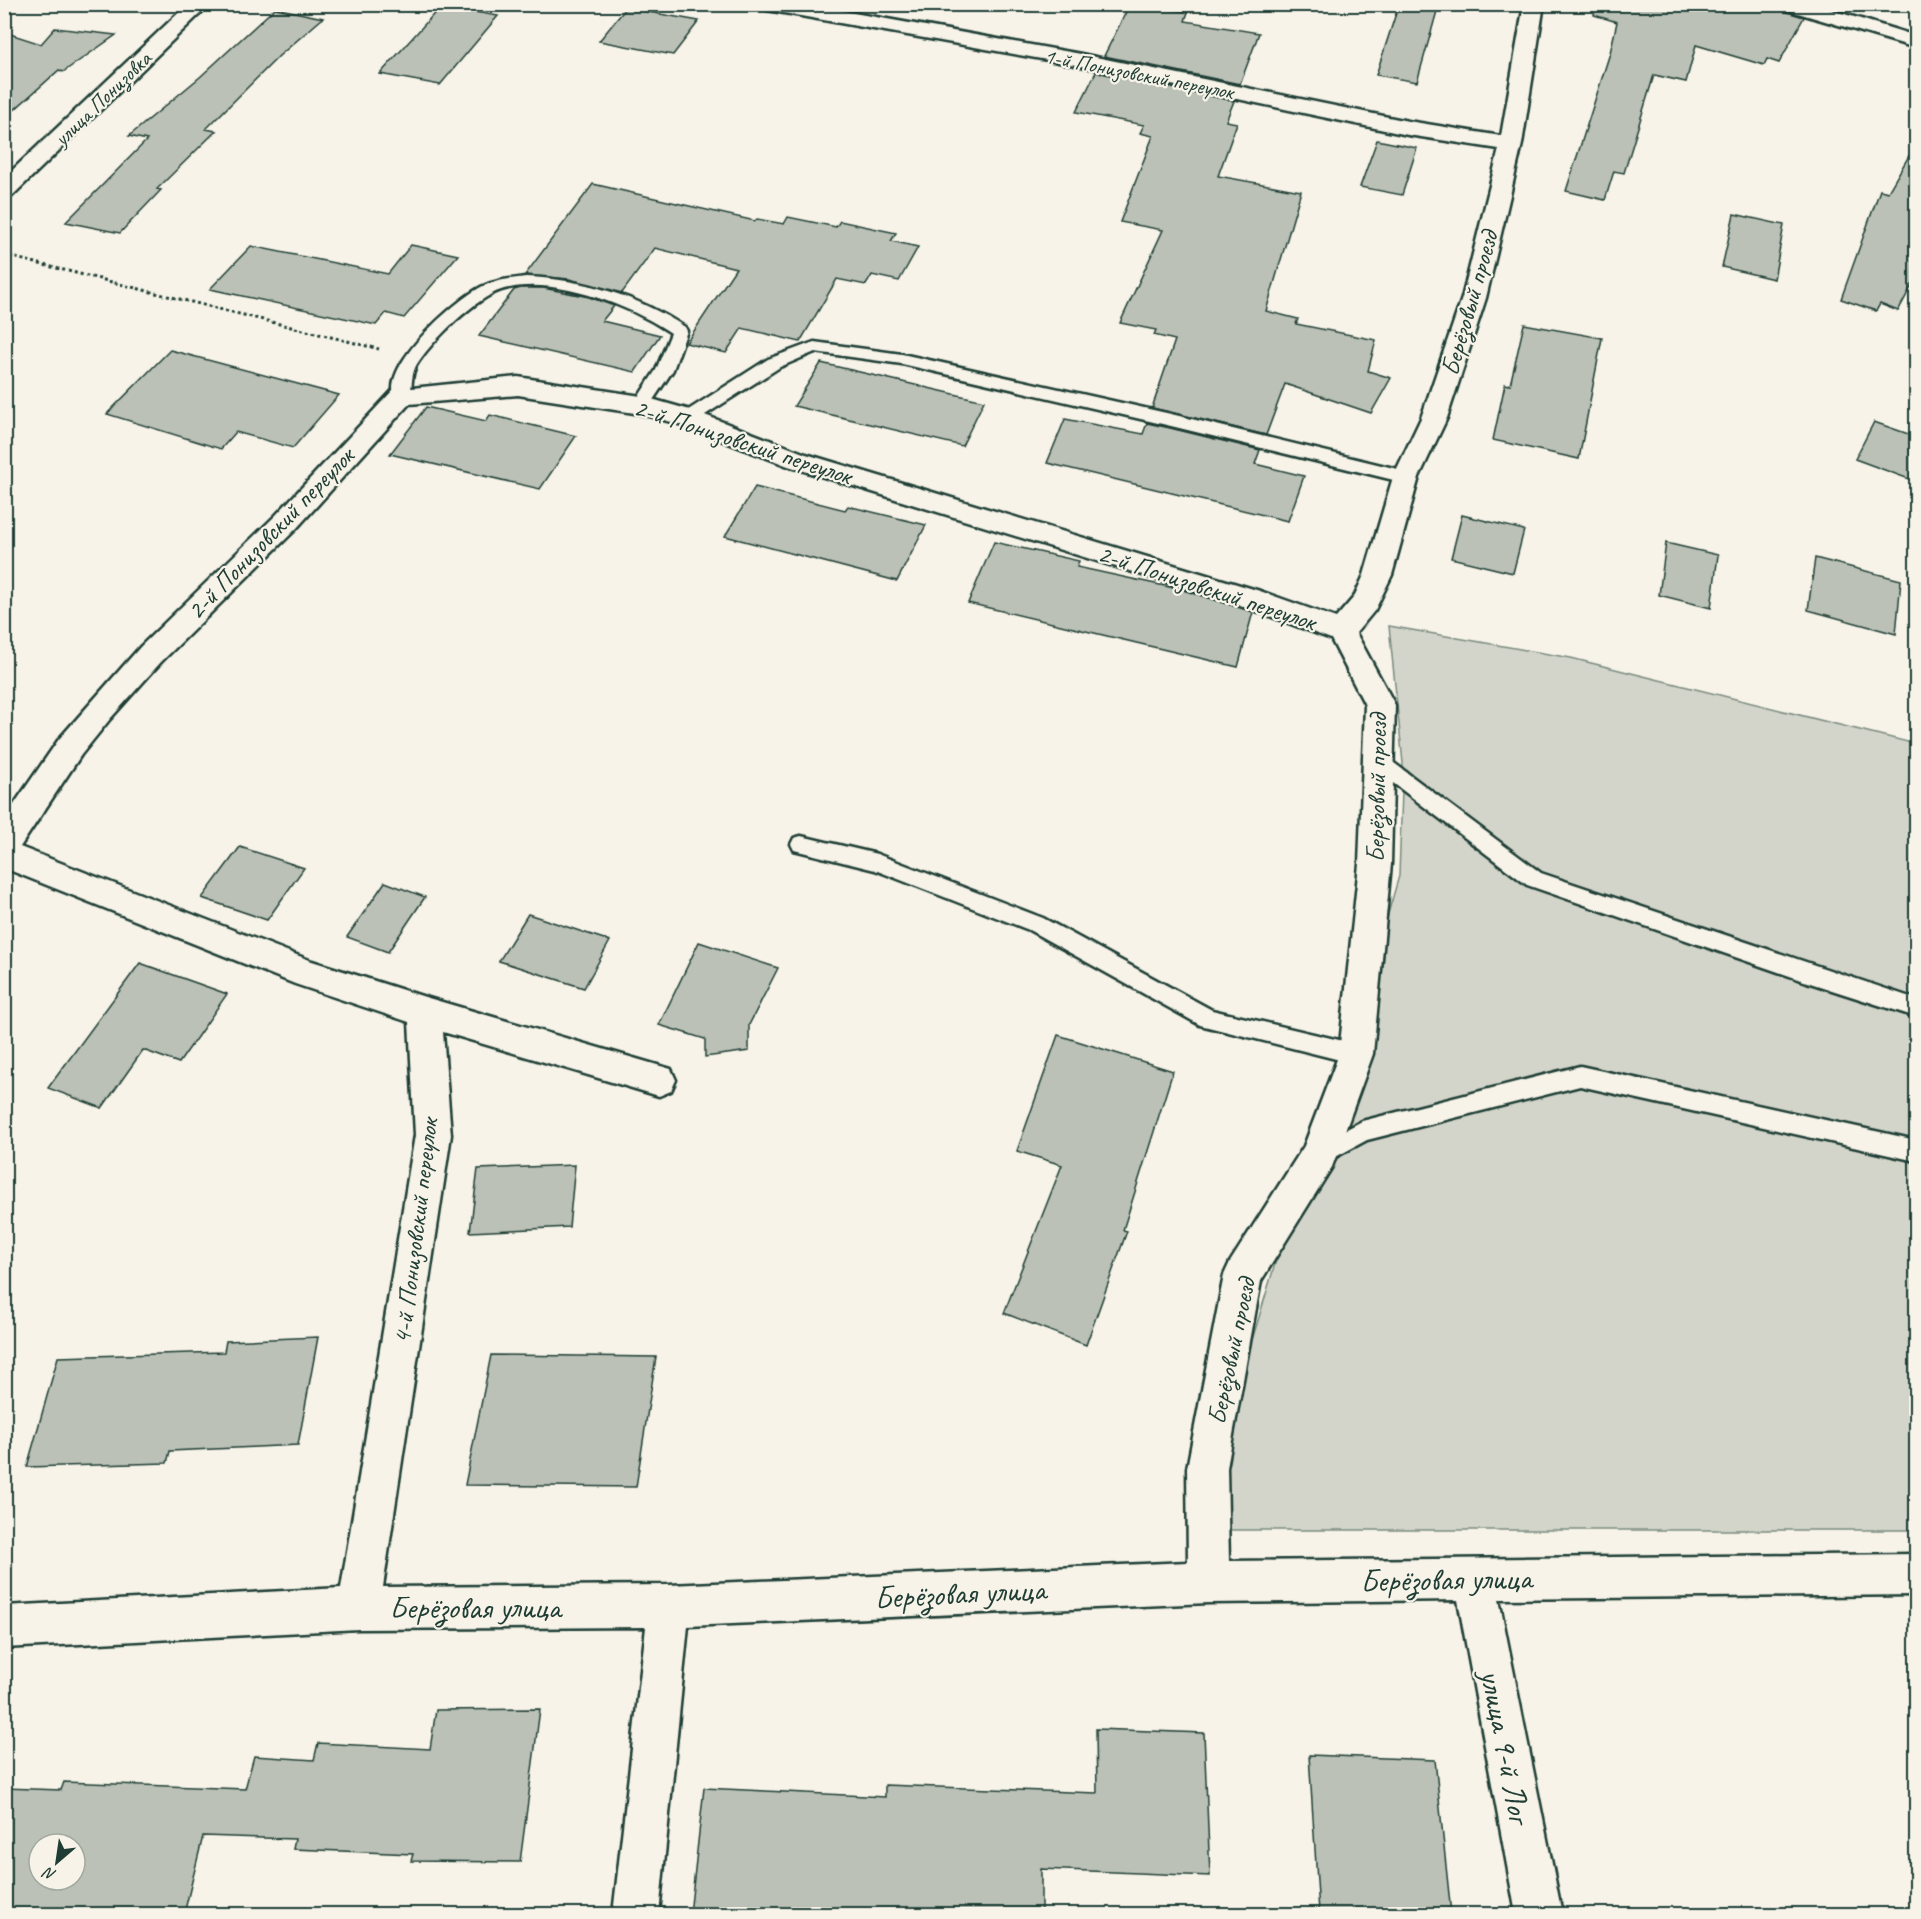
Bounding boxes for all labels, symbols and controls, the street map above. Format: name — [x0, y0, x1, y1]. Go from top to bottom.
street label: 1-й Понизовский переулок — [1042, 42, 1238, 106]
street label: улица Понизовка — [46, 44, 158, 154]
street label: Берёзовый проезд — [1433, 224, 1508, 379]
street label: 2-й Понизовский переулок — [630, 391, 858, 493]
street label: 2-й Понизовский переулок — [180, 438, 363, 627]
street label: 2-й Понизовский переулок — [1094, 537, 1322, 639]
street label: Берёзовый проезд — [1359, 711, 1395, 863]
street label: 4-й Понизовский переулок — [385, 1114, 446, 1346]
street label: Берёзовый проезд — [1200, 1272, 1265, 1427]
street label: Берёзовая улица — [1360, 1557, 1535, 1601]
street label: Берёзовая улица — [873, 1568, 1050, 1618]
street label: Берёзовая улица — [389, 1587, 564, 1628]
street label: улица 9-й Лог — [1470, 1664, 1541, 1830]
north arrow — [27, 1832, 87, 1892]
text: N — [38, 1862, 59, 1885]

